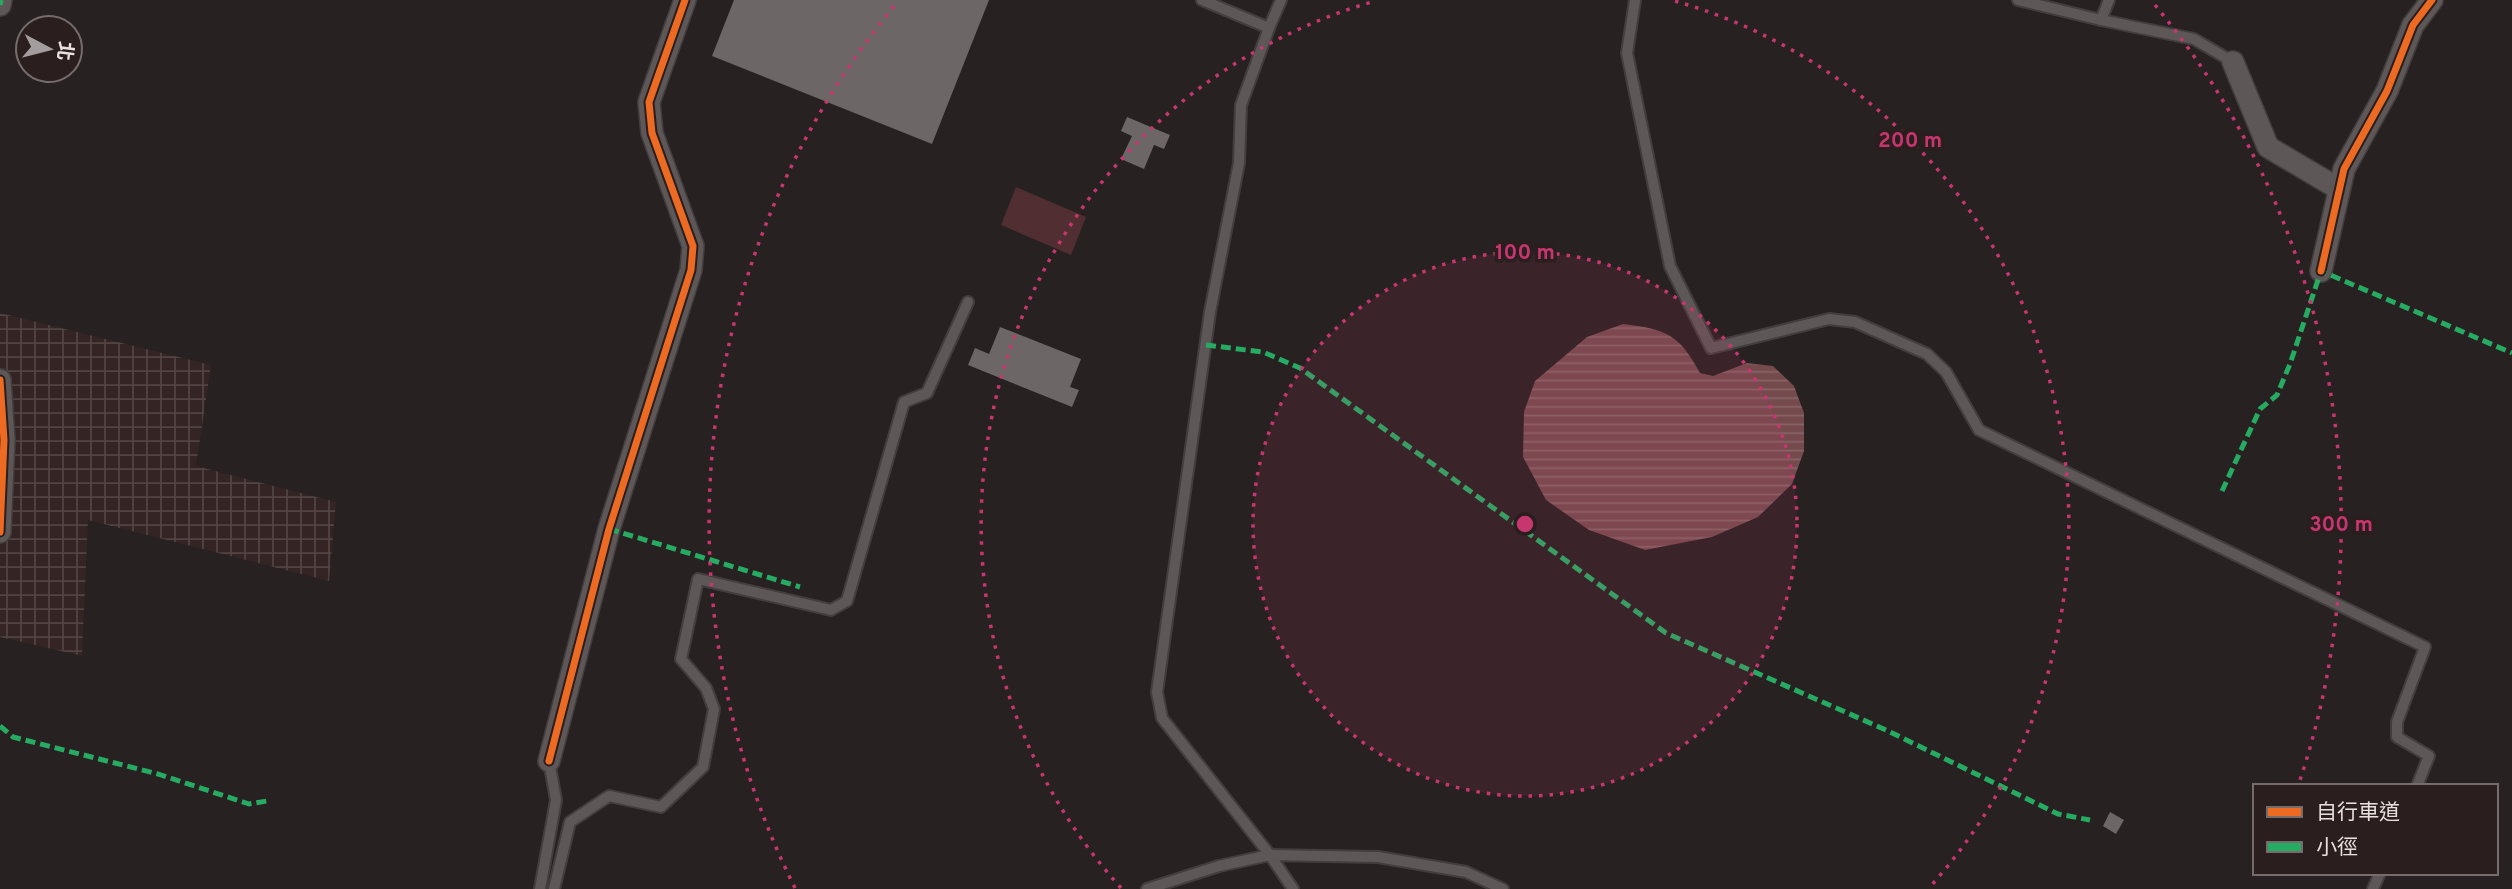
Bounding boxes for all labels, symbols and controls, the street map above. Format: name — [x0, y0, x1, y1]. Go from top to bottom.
north arrow — [14, 14, 84, 84]
text: 北 — [51, 40, 77, 62]
text: 200 m — [1878, 128, 1942, 155]
text: 100 m — [1495, 240, 1555, 267]
centre of rings — [1513, 512, 1537, 536]
text: 300 m — [2309, 512, 2373, 539]
legend — [2253, 784, 2498, 875]
text: 自行車道 — [2316, 800, 2400, 827]
text: 小徑 — [2316, 835, 2358, 862]

